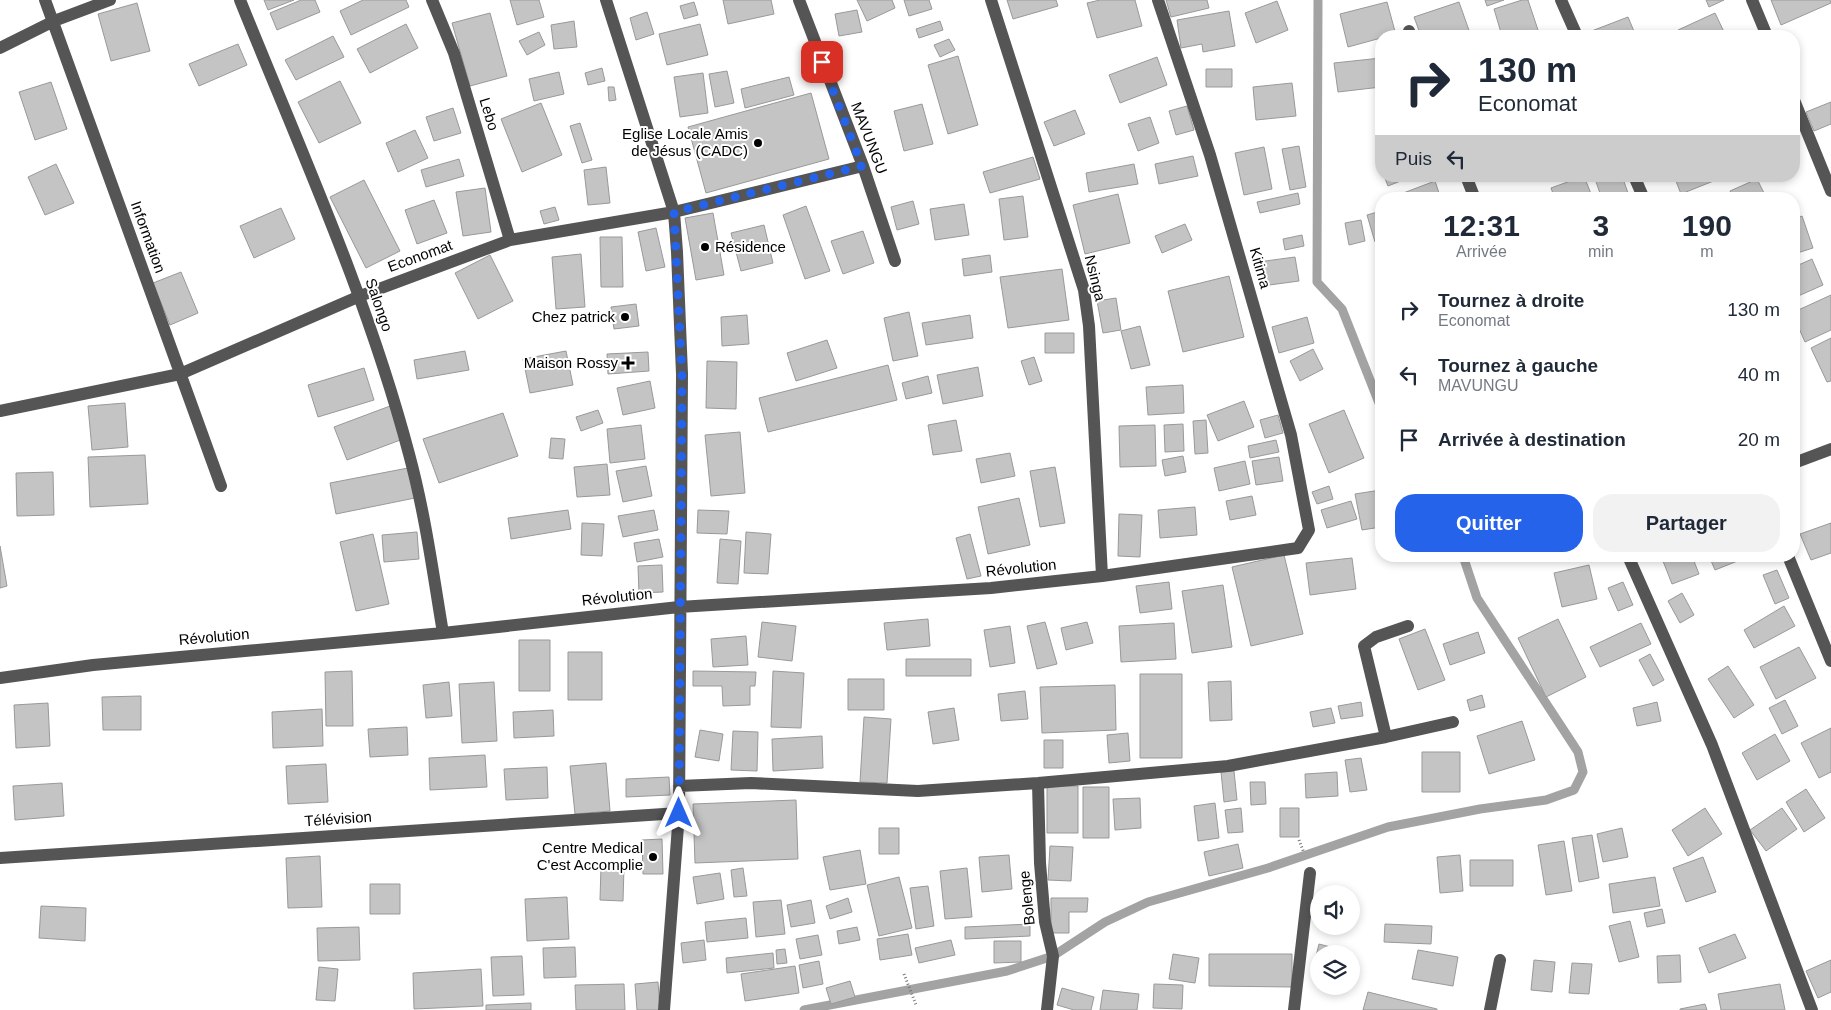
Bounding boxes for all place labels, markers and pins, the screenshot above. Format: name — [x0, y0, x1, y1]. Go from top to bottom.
pin — [801, 41, 843, 83]
place label: Eglise Locale Amis de Jésus (CADC) — [622, 125, 748, 159]
marker: Eglise Locale Amis de Jésus (CADC) — [752, 137, 764, 149]
place label: Résidence — [715, 238, 786, 255]
marker: Résidence — [699, 241, 711, 253]
place label: Chez patrick — [532, 308, 615, 325]
marker: Chez patrick — [619, 311, 631, 323]
place label: Maison Rossy — [524, 354, 618, 371]
marker: Maison Rossy — [622, 357, 634, 369]
place label: Centre Medical C'est Accomplie — [537, 839, 643, 873]
marker: Centre Medical C'est Accomplie — [647, 851, 659, 863]

